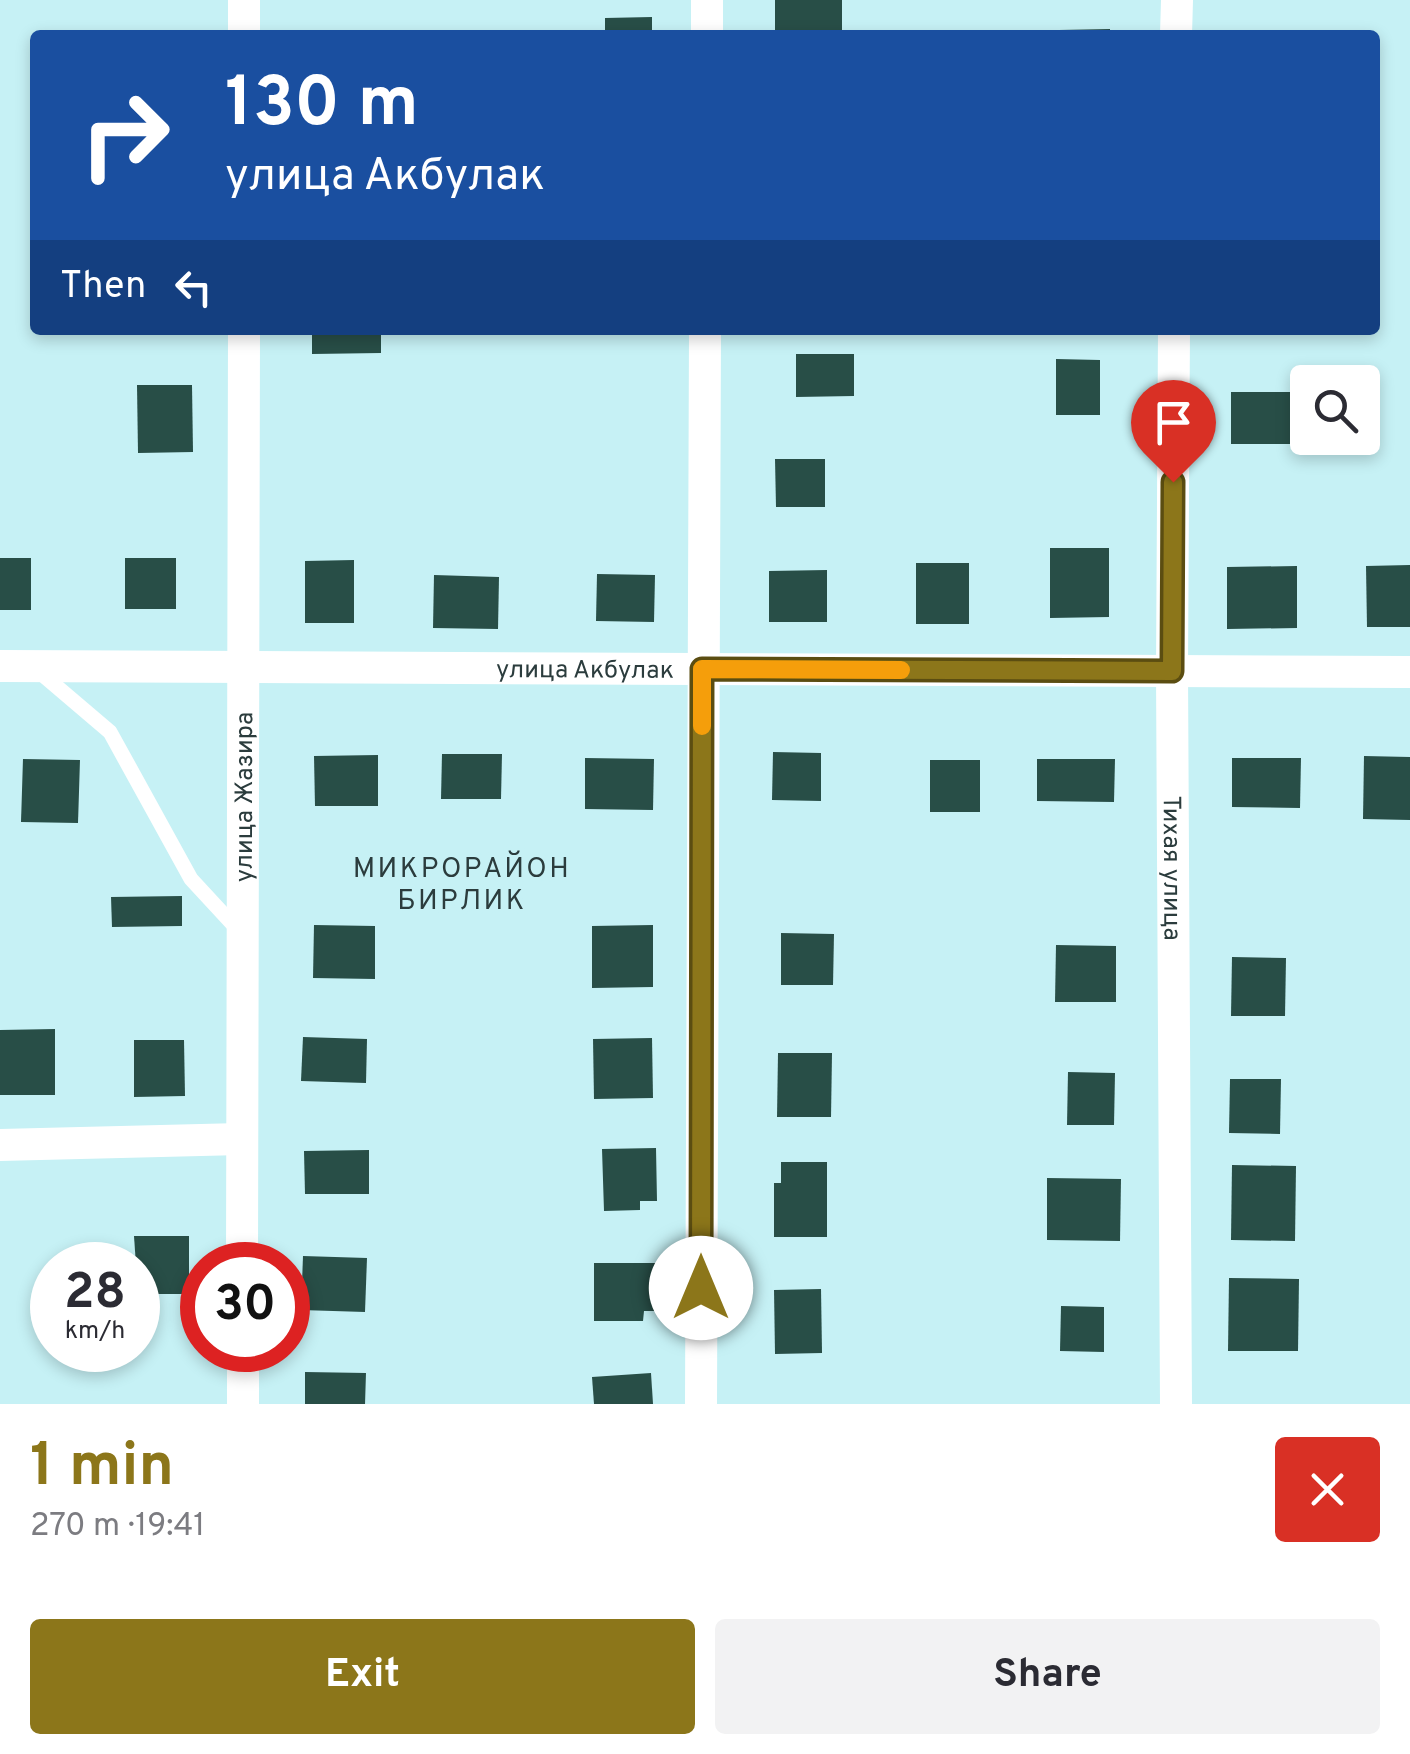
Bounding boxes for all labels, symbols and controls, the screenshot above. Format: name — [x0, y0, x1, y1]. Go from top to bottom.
text: 130 m — [225, 62, 419, 151]
icon: right — [60, 70, 190, 200]
text: улица Акбулак — [225, 149, 545, 206]
icon: left — [166, 260, 221, 315]
text: Then — [60, 263, 146, 312]
map controls — [1290, 365, 1380, 455]
button: search — [1290, 365, 1380, 455]
pin — [1131, 380, 1216, 483]
icon: arrive — [1146, 395, 1201, 450]
street label: улица Акбулак — [496, 655, 674, 688]
street label: улица Жазира — [230, 712, 262, 882]
street label: Тихая улица — [1154, 795, 1186, 941]
district label: МИКРОРАЙОН БИРЛИК — [353, 850, 571, 920]
position arrow — [649, 1236, 753, 1340]
speed limit sign: 30 — [180, 1242, 310, 1372]
text: 28 — [64, 1263, 126, 1326]
text: km/h — [65, 1316, 125, 1348]
text: 1 min — [30, 1431, 174, 1507]
button: close — [1275, 1437, 1380, 1542]
text: 270 m · 19:41 — [30, 1507, 205, 1547]
button: Exit — [30, 1619, 695, 1734]
button: Share — [715, 1619, 1380, 1734]

